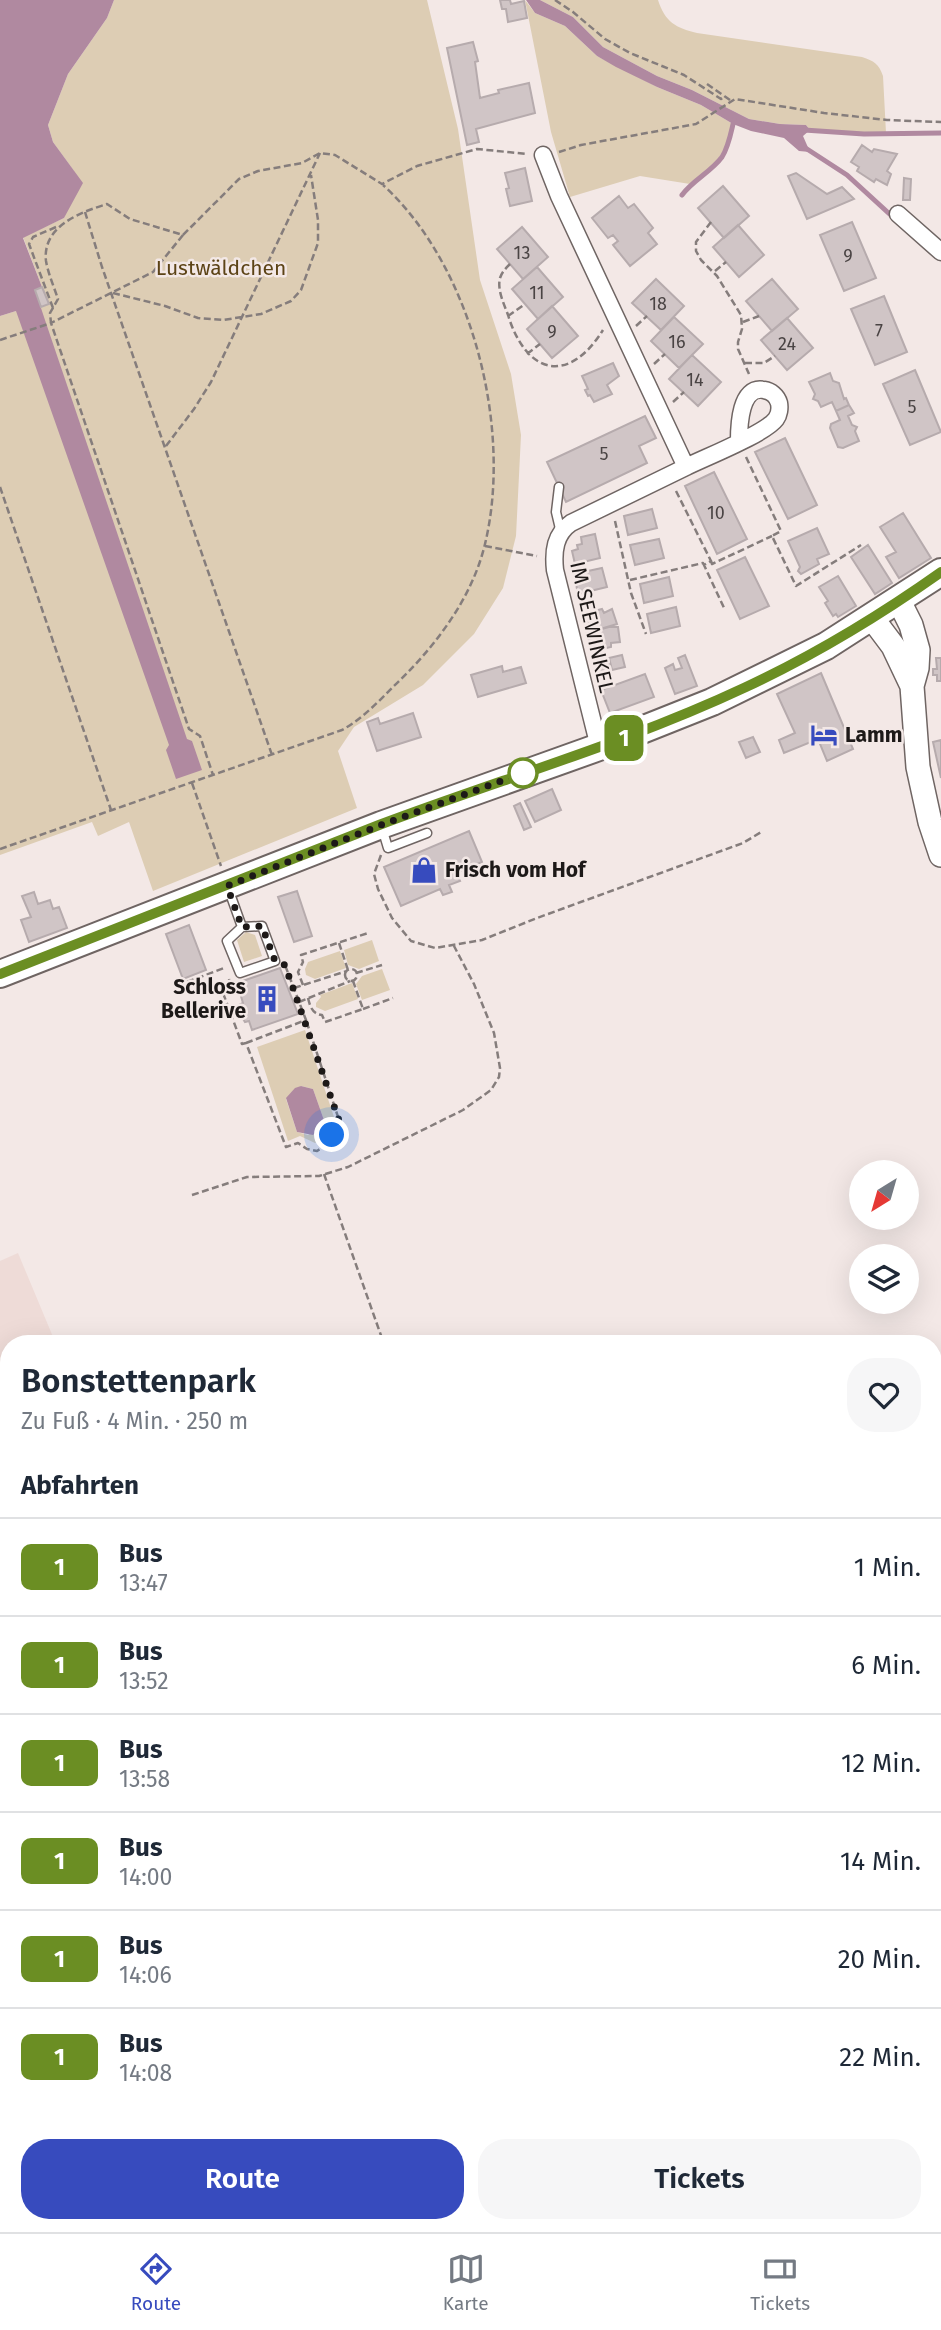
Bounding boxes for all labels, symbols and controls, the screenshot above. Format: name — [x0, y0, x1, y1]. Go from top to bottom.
house number: 13 — [514, 242, 530, 264]
house number: 9 — [843, 245, 853, 267]
park label: Lustwäldchen — [156, 255, 286, 281]
house number: 11 — [529, 282, 545, 304]
house number: 18 — [649, 293, 667, 315]
house number: 7 — [875, 320, 883, 342]
house number: 9 — [547, 321, 557, 343]
house number: 16 — [668, 331, 686, 353]
house number: 24 — [778, 333, 796, 355]
house number: 14 — [686, 369, 704, 391]
house number: 5 — [907, 396, 917, 418]
house number: 5 — [599, 443, 609, 465]
house number: 10 — [707, 502, 725, 524]
street label: IM SEEWINKEL — [564, 559, 620, 696]
line badge: 1 — [601, 715, 647, 761]
hotel icon: Lamm — [809, 720, 839, 750]
place label: Lamm — [845, 722, 903, 748]
text: 1 — [618, 724, 630, 752]
unlabelled marker — [508, 758, 538, 788]
shop icon: Frisch vom Hof — [409, 855, 439, 885]
place label: Frisch vom Hof — [445, 857, 588, 883]
place label: Schloss Bellerive — [161, 974, 246, 1024]
building icon: Schloss Bellerive — [252, 984, 282, 1014]
your location — [314, 1117, 349, 1152]
north arrow — [849, 1160, 919, 1230]
map controls — [849, 1160, 919, 1314]
button: layers — [849, 1244, 919, 1314]
button: heart — [847, 1358, 921, 1432]
text: Bonstettenpark — [21, 1361, 256, 1401]
text: Zu Fuß · 4 Min. · 250 m — [21, 1407, 248, 1435]
text: Abfahrten — [21, 1470, 139, 1501]
text: Bus — [119, 1538, 162, 1569]
text: 1 Min. — [854, 1552, 921, 1583]
text: 1 — [54, 1553, 65, 1581]
text: 13:47 — [119, 1569, 168, 1597]
text: Bus — [119, 1636, 162, 1667]
text: 6 Min. — [851, 1650, 921, 1681]
text: 1 — [54, 1651, 65, 1679]
text: 13:52 — [119, 1667, 169, 1695]
text: Bus — [119, 1734, 162, 1765]
text: 12 Min. — [841, 1748, 921, 1779]
text: 1 — [54, 1749, 65, 1777]
text: 13:58 — [119, 1765, 170, 1793]
text: Bus — [119, 1832, 162, 1863]
text: 14 Min. — [840, 1846, 921, 1877]
text: 1 — [54, 1847, 65, 1875]
text: 14:00 — [119, 1863, 172, 1891]
text: Bus — [119, 1930, 162, 1961]
text: 20 Min. — [838, 1944, 921, 1975]
text: 1 — [54, 1945, 65, 1973]
text: 14:06 — [119, 1961, 172, 1989]
text: Bus — [119, 2028, 162, 2059]
text: 22 Min. — [839, 2042, 921, 2073]
text: 1 — [54, 2043, 65, 2071]
text: 14:08 — [119, 2059, 172, 2087]
button: Route — [21, 2139, 464, 2219]
button: Tickets — [478, 2139, 921, 2219]
tab: Route — [131, 2250, 181, 2315]
tab: Karte — [443, 2250, 489, 2315]
tab: Tickets — [750, 2250, 810, 2315]

